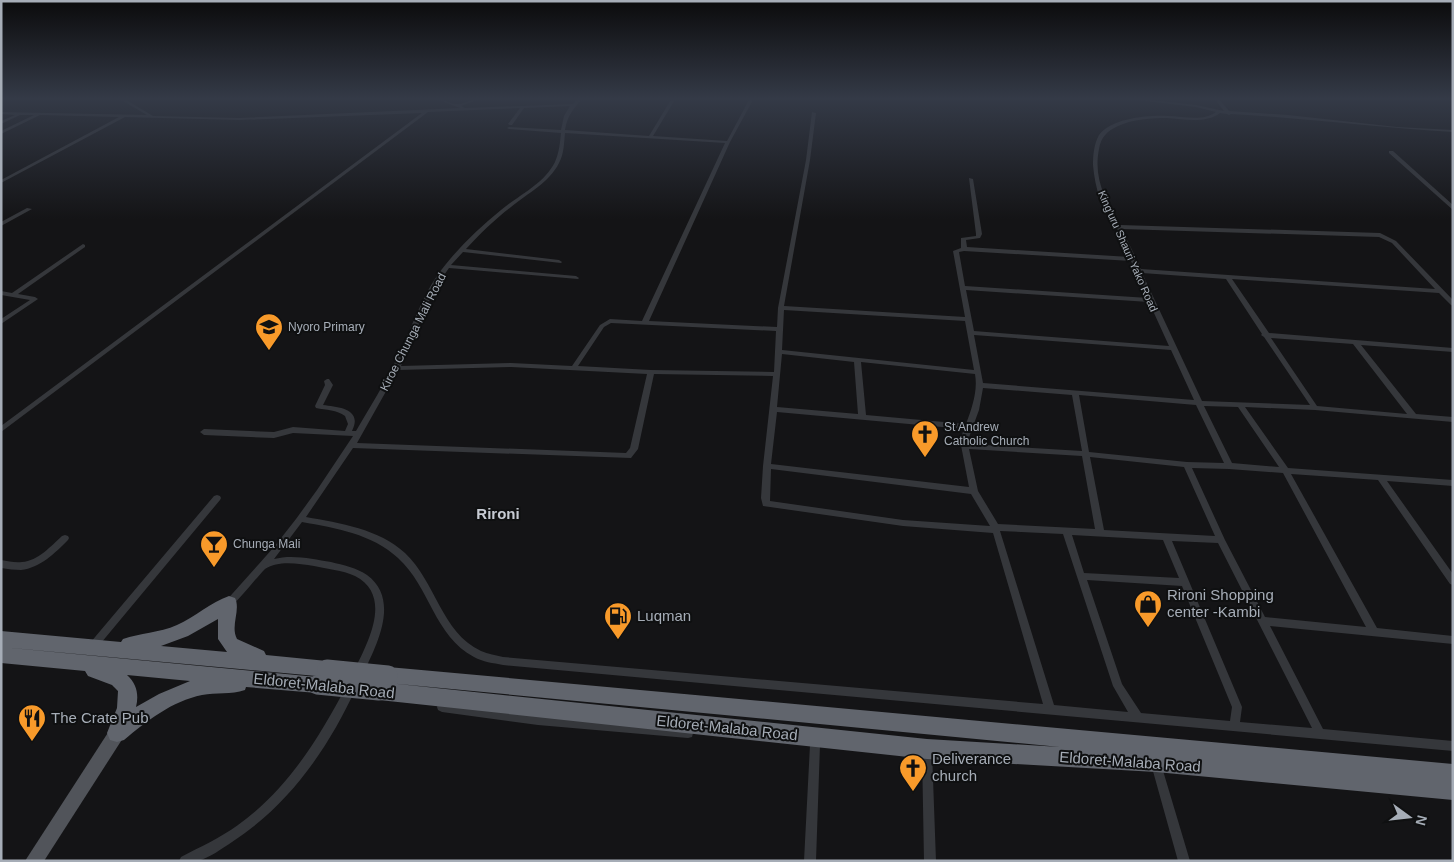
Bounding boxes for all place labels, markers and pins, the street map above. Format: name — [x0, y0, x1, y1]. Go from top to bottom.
school or university icon: Nyoro Primary — [254, 312, 284, 351]
place label: Nyoro Primary — [288, 320, 365, 334]
church icon: St Andrew Catholic Church — [910, 419, 940, 458]
place label: St Andrew Catholic Church — [944, 420, 1029, 448]
bar icon: Chunga Mali — [199, 529, 229, 568]
place label: Chunga Mali — [233, 537, 300, 551]
place label: Rironi Shopping center -Kambi — [1167, 586, 1274, 620]
shop icon: Rironi Shopping center -Kambi — [1133, 589, 1163, 628]
fuel station icon: Luqman — [603, 601, 633, 640]
place label: Luqman — [637, 607, 691, 624]
restaurant icon: The Crate Pub — [17, 703, 47, 742]
place label: The Crate Pub — [51, 709, 149, 726]
place label: Deliverance church — [932, 750, 1011, 784]
church icon: Deliverance church — [898, 753, 928, 792]

